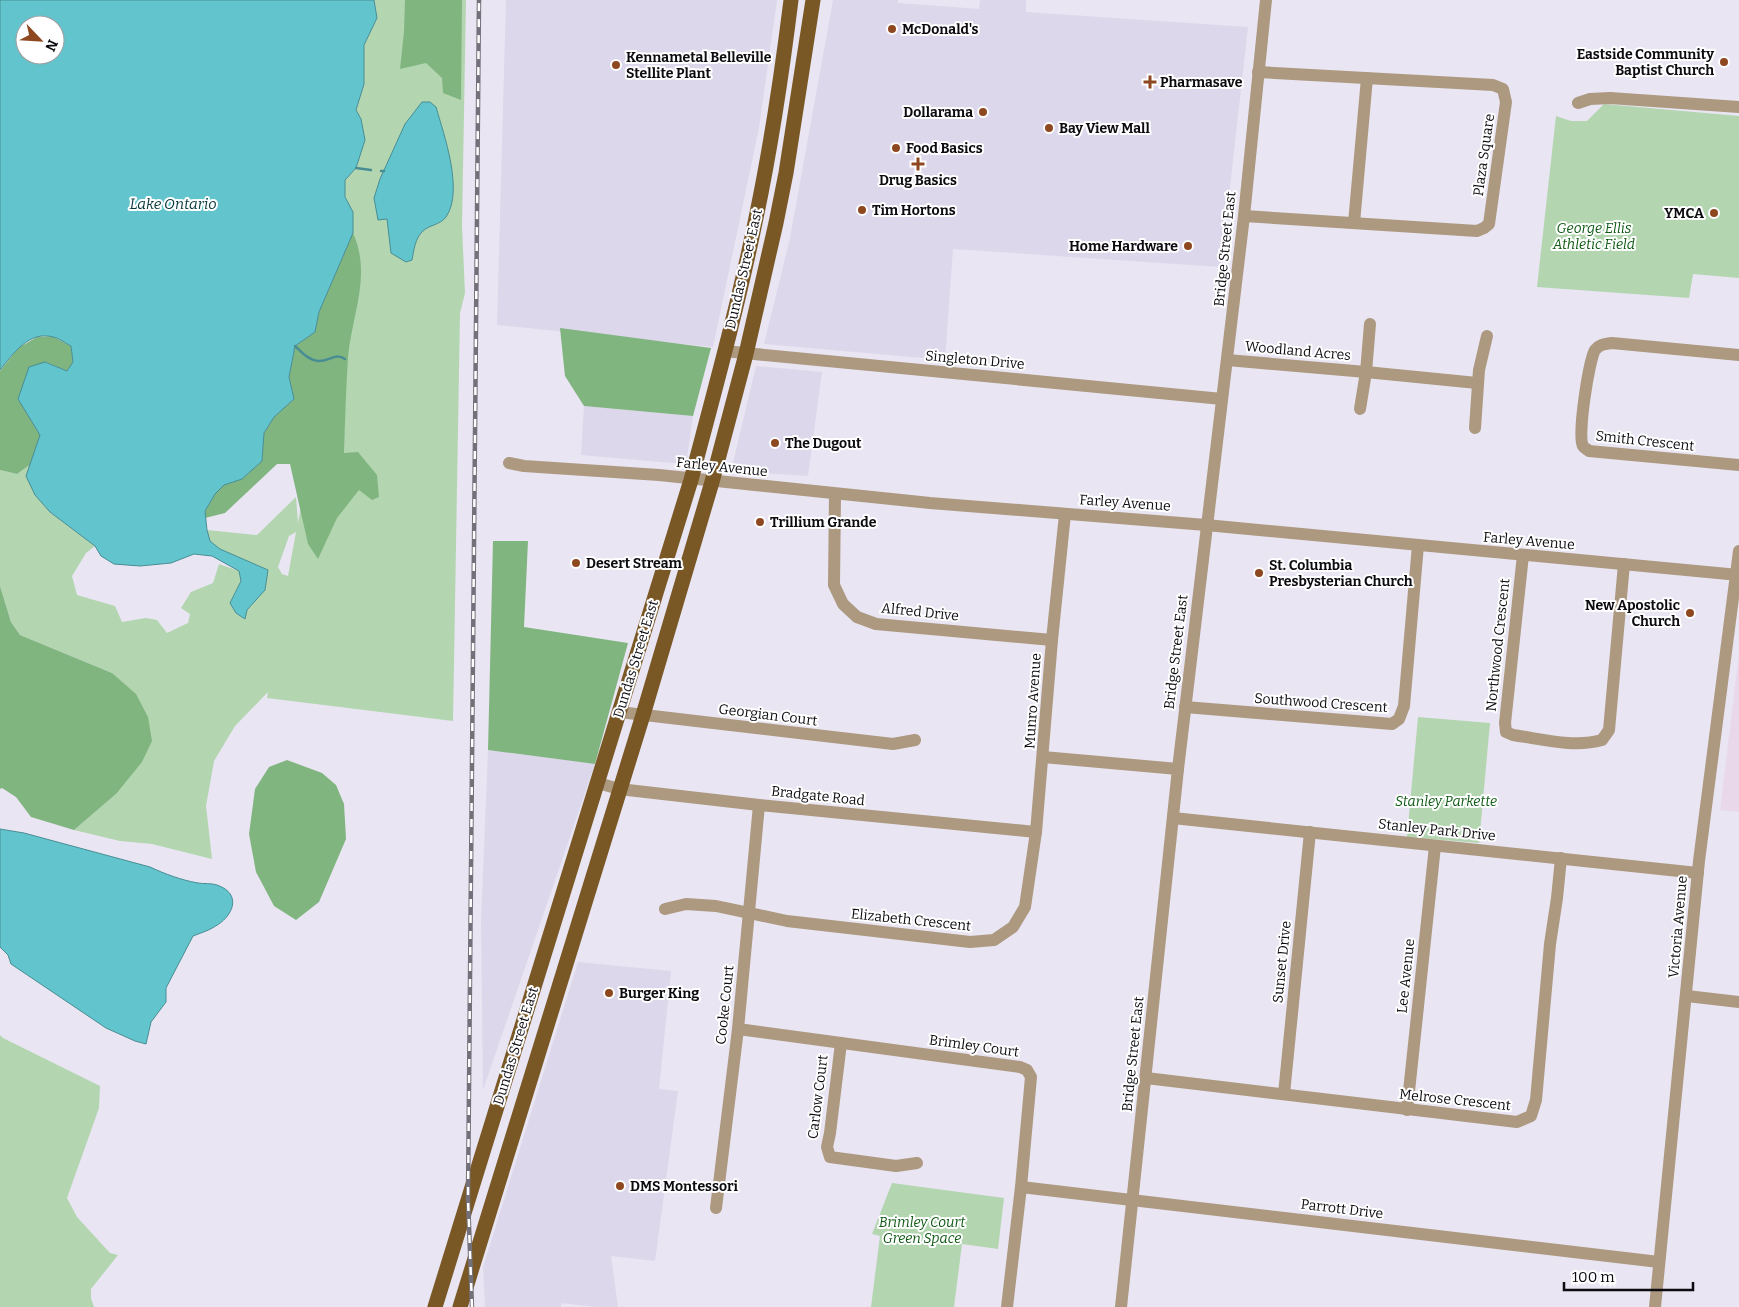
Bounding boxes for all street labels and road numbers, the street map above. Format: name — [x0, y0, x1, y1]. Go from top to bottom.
street label: Plaza Square — [1470, 113, 1498, 197]
street label: Bridge Street East — [1211, 191, 1239, 307]
street label: Dundas Street East — [722, 207, 766, 331]
street label: Woodland Acres — [1244, 338, 1352, 364]
street label: Singleton Drive — [925, 347, 1025, 373]
street label: Smith Crescent — [1595, 427, 1695, 455]
street label: Farley Avenue — [675, 454, 769, 480]
street label: Farley Avenue — [1079, 491, 1171, 515]
street label: Farley Avenue — [1483, 529, 1575, 553]
street label: Northwood Crescent — [1483, 578, 1513, 712]
street label: Bridge Street East — [1161, 594, 1191, 710]
street label: Dundas Street East — [610, 598, 662, 720]
street label: Alfred Drive — [880, 599, 960, 625]
street label: Munro Avenue — [1021, 653, 1045, 749]
street label: Southwood Crescent — [1254, 690, 1388, 716]
street label: Georgian Court — [718, 701, 818, 729]
street label: Bradgate Road — [770, 783, 866, 809]
street label: Stanley Park Drive — [1377, 815, 1497, 845]
street label: Victoria Avenue — [1665, 875, 1691, 979]
street label: Elizabeth Crescent — [850, 905, 972, 935]
street label: Sunset Drive — [1269, 920, 1295, 1004]
street label: Lee Avenue — [1394, 938, 1418, 1014]
street label: Cooke Court — [712, 965, 738, 1045]
street label: Dundas Street East — [490, 985, 542, 1107]
street label: Bridge Street East — [1119, 996, 1147, 1112]
street label: Brimley Court — [928, 1031, 1020, 1061]
street label: Carlow Court — [804, 1054, 832, 1140]
street label: Melrose Crescent — [1398, 1086, 1512, 1114]
street label: Parrott Drive — [1300, 1196, 1384, 1222]

